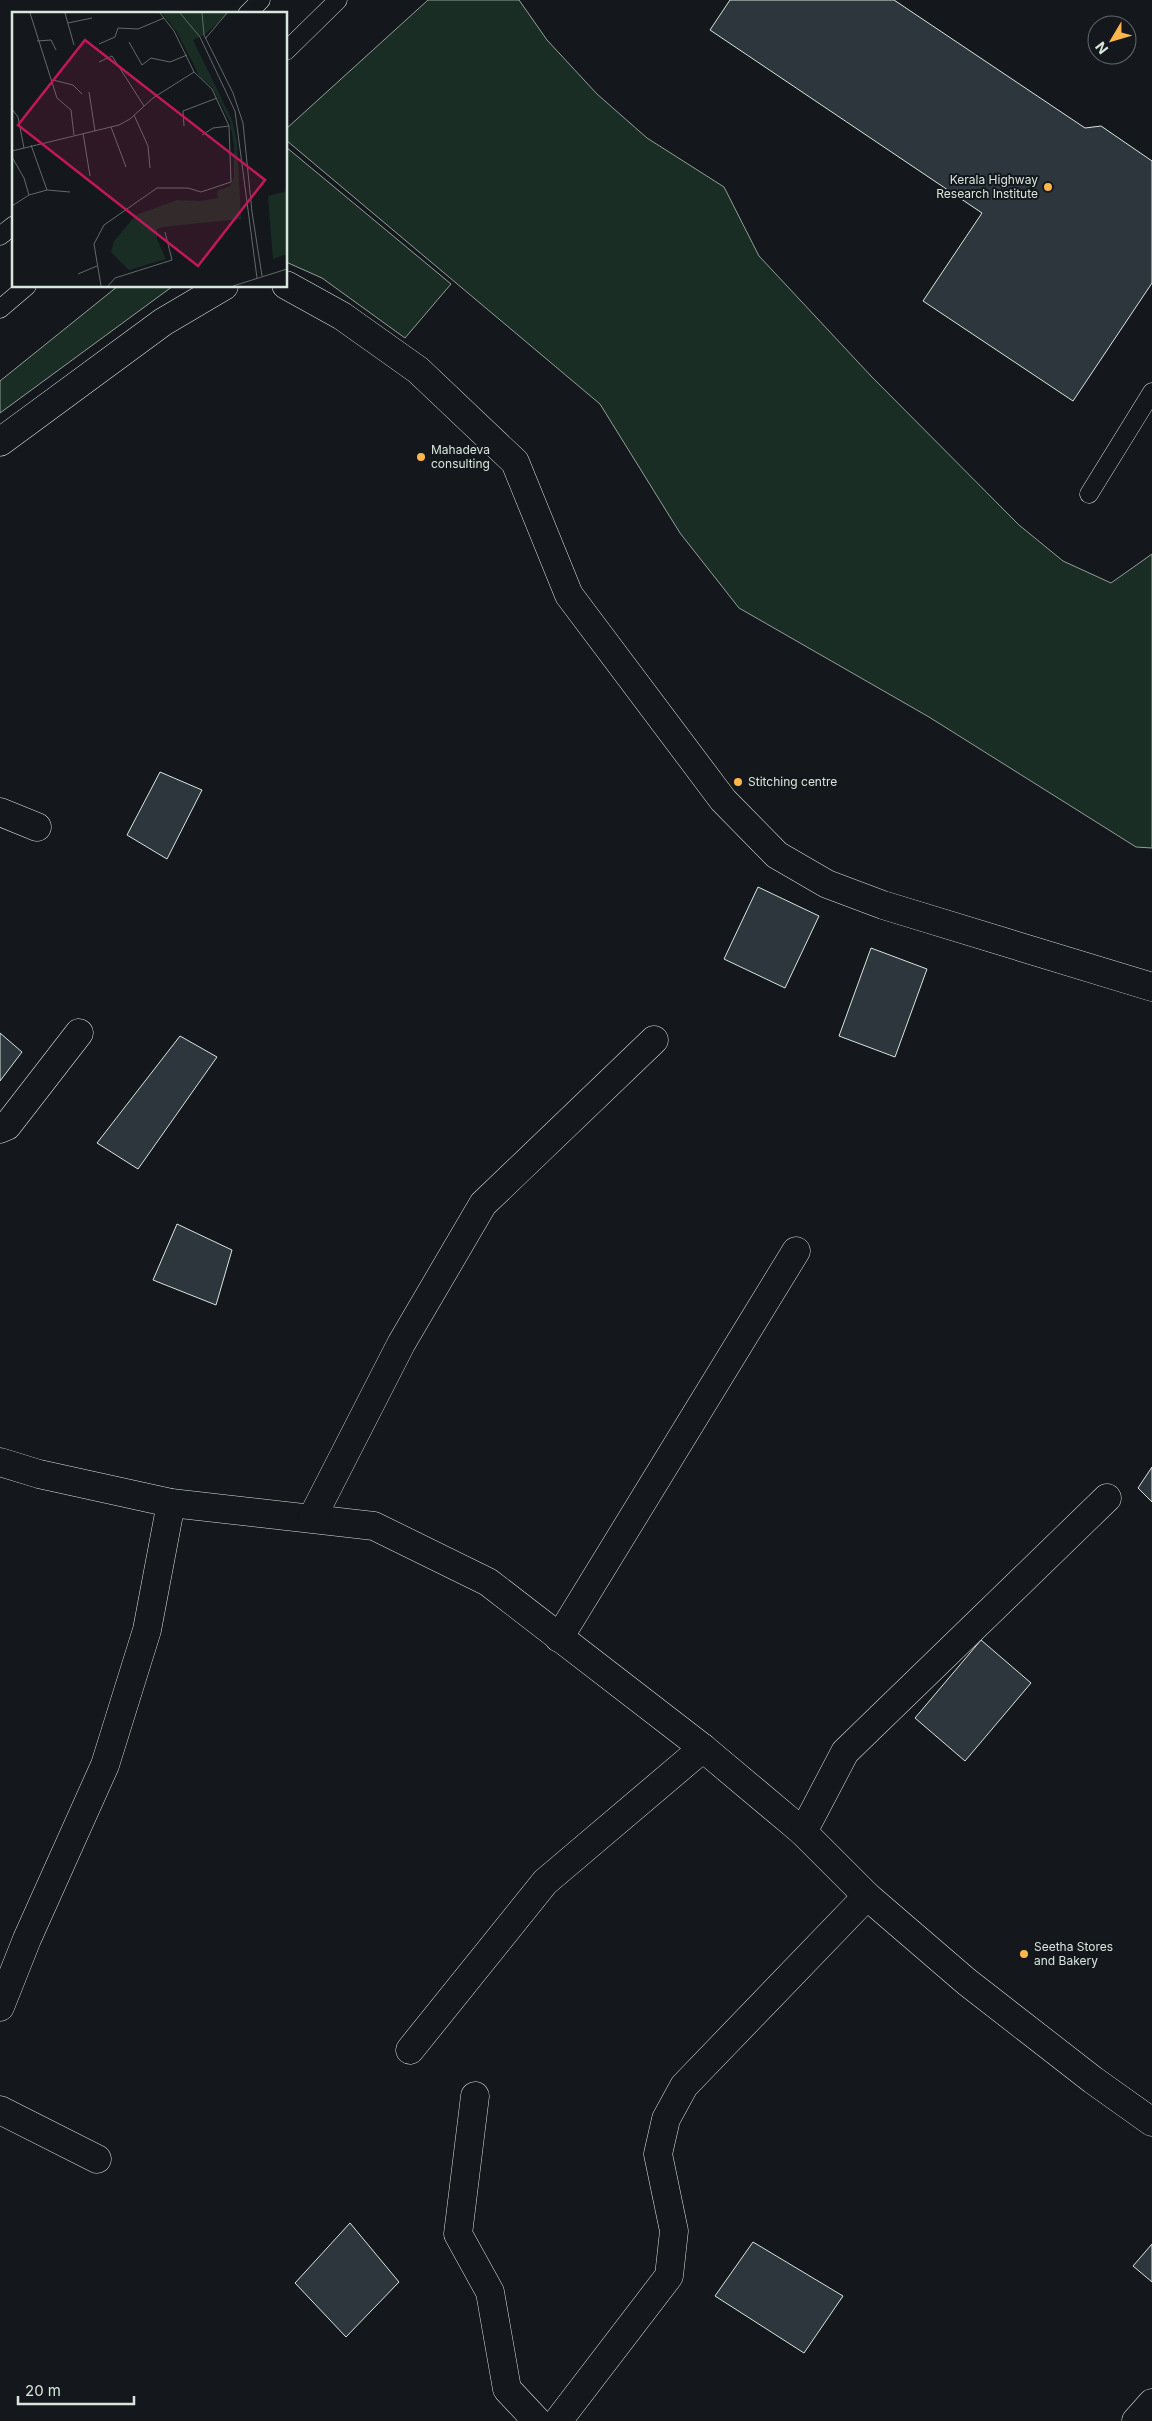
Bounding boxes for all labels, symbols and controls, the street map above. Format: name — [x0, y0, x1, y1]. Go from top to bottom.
inset map — [12, 12, 288, 288]
north arrow — [1087, 15, 1137, 65]
text: N — [1091, 39, 1111, 58]
place label: Kerala Highway Research Institute — [936, 172, 1038, 201]
marker: Kerala Highway Research Institute — [1042, 181, 1054, 193]
place label: Mahadeva consulting — [431, 442, 490, 471]
marker: Mahadeva consulting — [415, 451, 427, 463]
place label: Stitching centre — [748, 774, 837, 789]
marker: Stitching centre — [732, 776, 744, 788]
place label: Seetha Stores and Bakery — [1034, 1939, 1113, 1968]
marker: Seetha Stores and Bakery — [1018, 1948, 1030, 1960]
scale bar — [18, 2374, 134, 2406]
text: 20 m — [25, 2381, 61, 2400]

